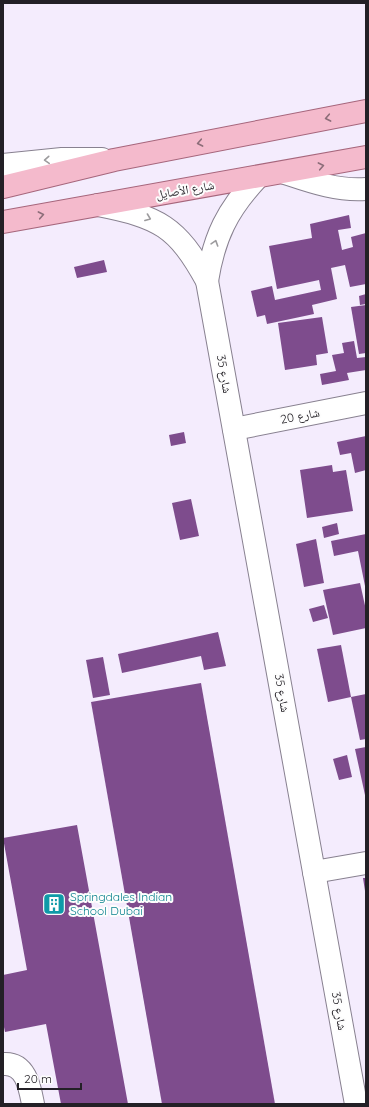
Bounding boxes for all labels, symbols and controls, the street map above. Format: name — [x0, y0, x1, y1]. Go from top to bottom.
one-way arrow — [325, 114, 331, 122]
one-way arrow — [197, 138, 203, 147]
one-way arrow — [44, 155, 50, 164]
one-way arrow — [318, 162, 324, 170]
street label: شارع الأصايل — [155, 177, 215, 203]
one-way arrow — [38, 211, 44, 220]
one-way arrow — [144, 214, 151, 222]
one-way arrow — [211, 240, 219, 247]
street label: شارع 35 — [213, 353, 235, 395]
street label: شارع 20 — [279, 404, 321, 428]
street label: شارع 35 — [271, 672, 293, 714]
place label: Springdales Indian School Dubai — [70, 889, 172, 918]
building icon: Springdales Indian School Dubai — [41, 891, 67, 917]
street label: شارع 35 — [328, 990, 350, 1032]
scale bar — [18, 1065, 81, 1091]
text: 20 m — [24, 1071, 52, 1086]

